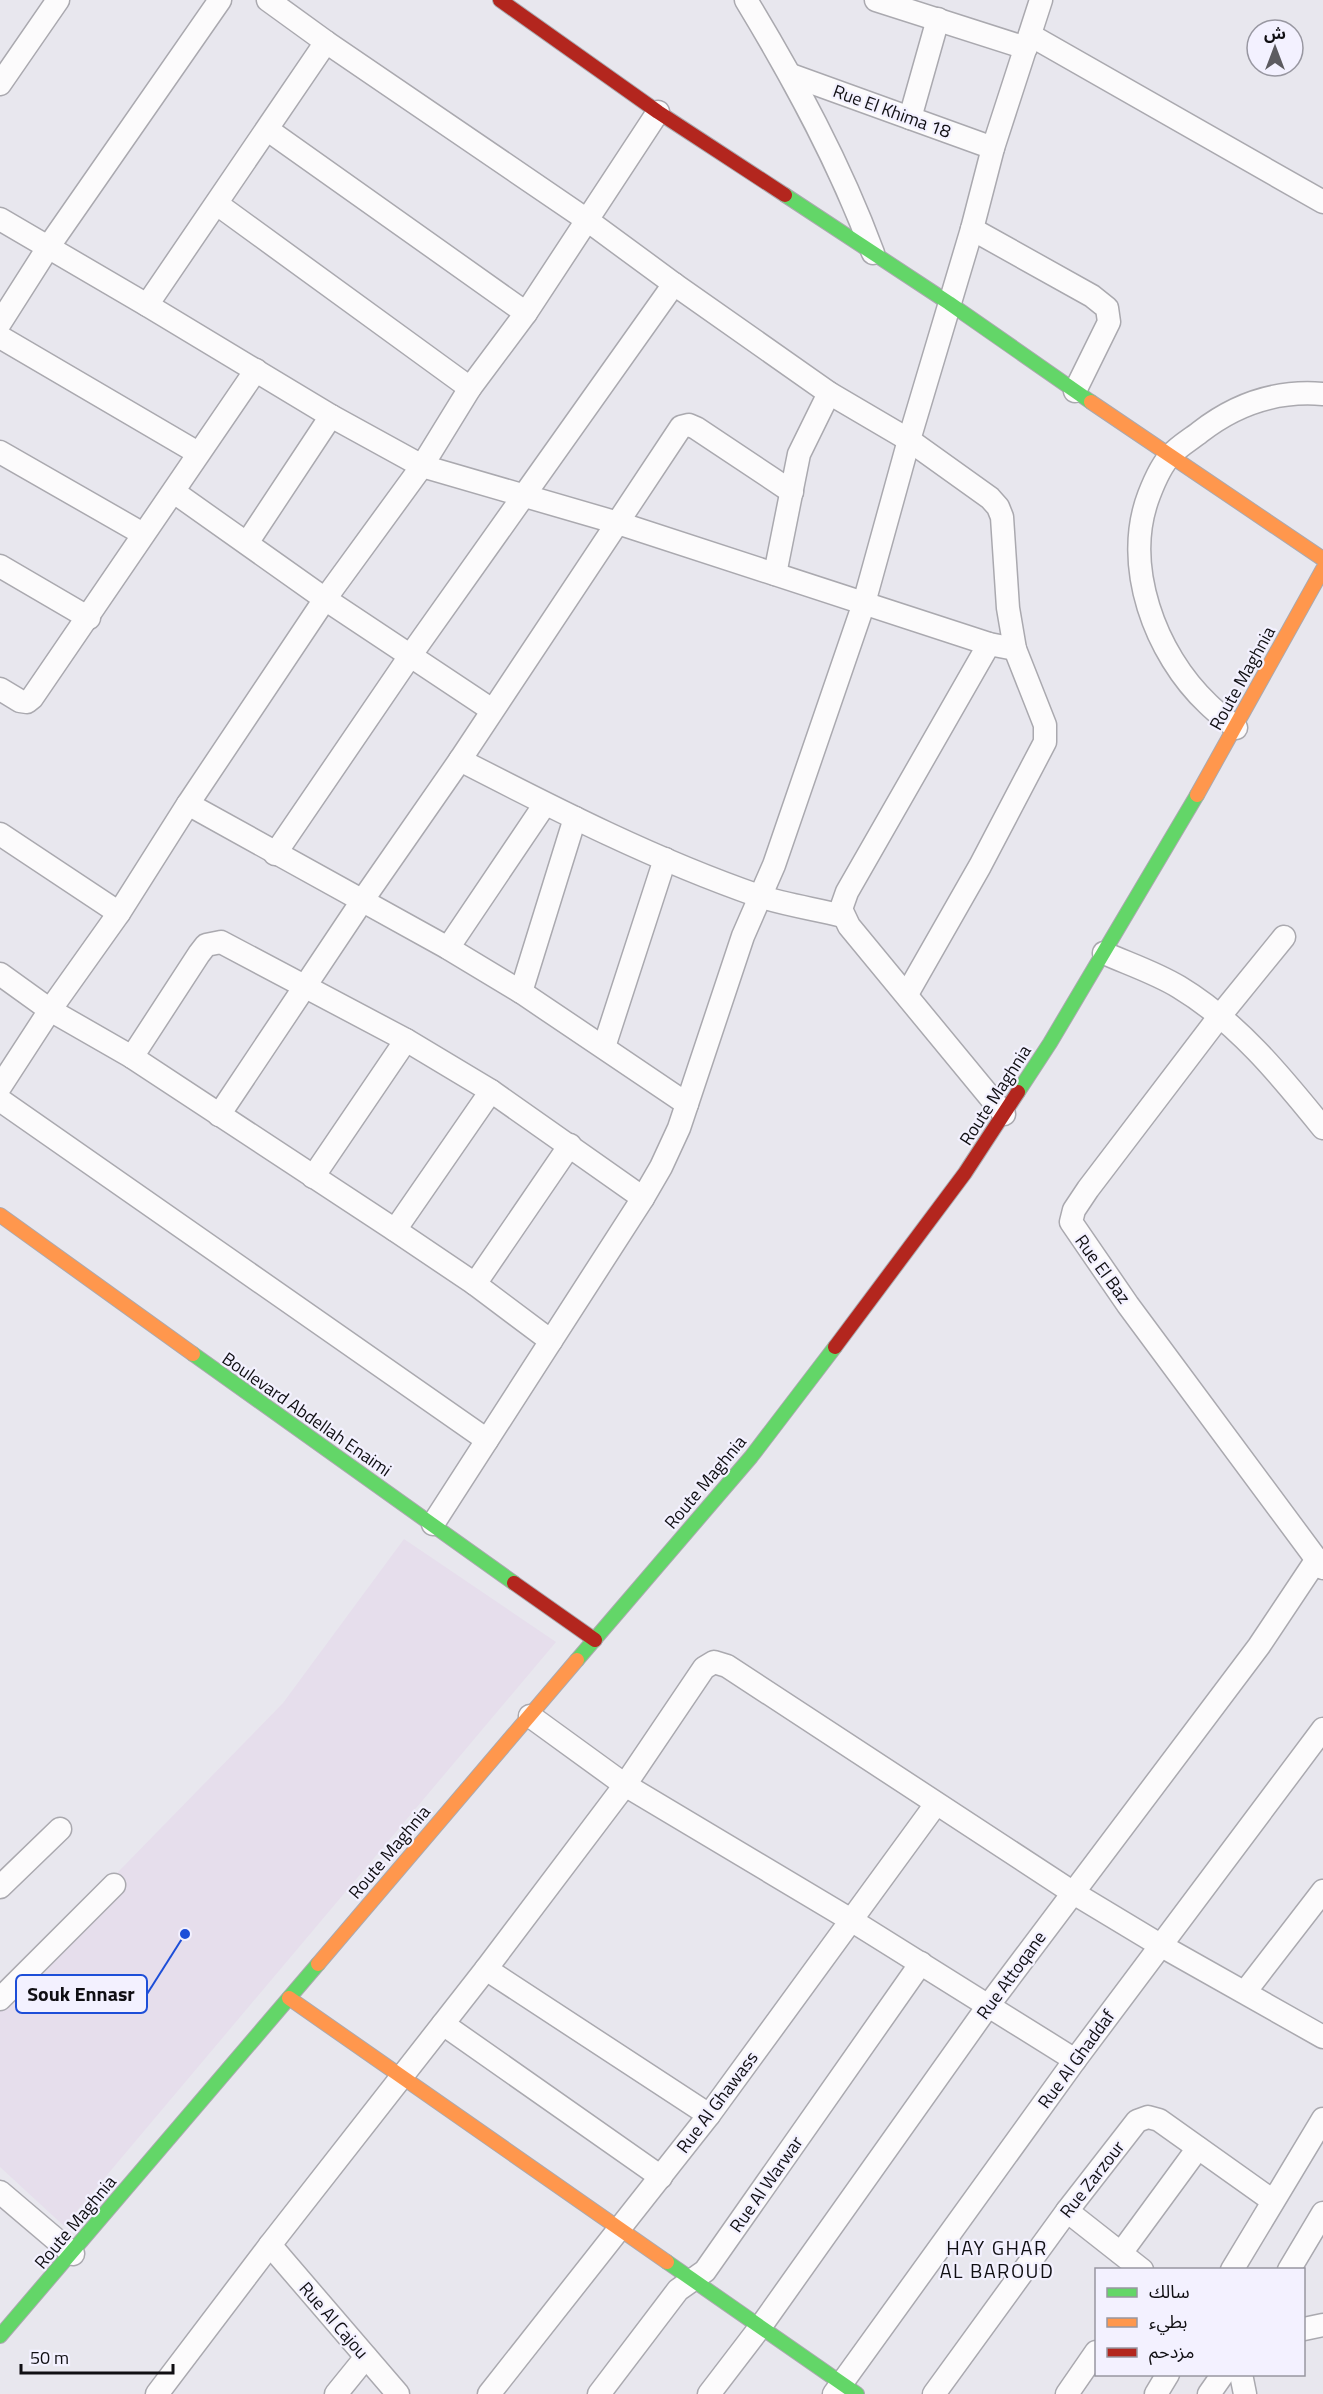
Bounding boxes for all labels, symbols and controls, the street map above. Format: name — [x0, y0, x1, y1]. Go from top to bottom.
north arrow — [1245, 18, 1305, 78]
text: ش — [1264, 21, 1286, 45]
street label: Rue El Khima 18 — [829, 77, 955, 145]
street label: Route Maghnia — [1202, 621, 1282, 735]
street label: Route Maghnia — [952, 1039, 1038, 1151]
street label: Rue El Baz — [1069, 1229, 1137, 1309]
street label: Boulevard Abdellah Enaimi — [217, 1345, 397, 1483]
street label: Route Maghnia — [658, 1429, 752, 1535]
street label: Route Maghnia — [342, 1799, 436, 1905]
street label: Rue Attoqane — [970, 1925, 1052, 2025]
callout: Souk Ennasr — [16, 1975, 147, 2013]
text: Souk Ennasr — [27, 1978, 135, 2009]
street label: Rue Al Ghaddaf — [1031, 2004, 1121, 2114]
street label: Rue Al Ghawass — [670, 2045, 764, 2159]
street label: Rue Al Warwar — [723, 2130, 809, 2238]
street label: Rue Zarzour — [1053, 2134, 1131, 2224]
street label: Route Maghnia — [28, 2169, 122, 2275]
district label: HAY GHAR AL BAROUD — [940, 2232, 1054, 2286]
legend — [1095, 2268, 1305, 2376]
street label: Rue Al Cajou — [293, 2276, 375, 2364]
text: سالك — [1149, 2278, 1190, 2305]
text: بطيء — [1149, 2308, 1187, 2335]
scale bar — [21, 2337, 172, 2375]
text: مزدحم — [1149, 2338, 1194, 2365]
text: 50 m — [30, 2344, 69, 2371]

